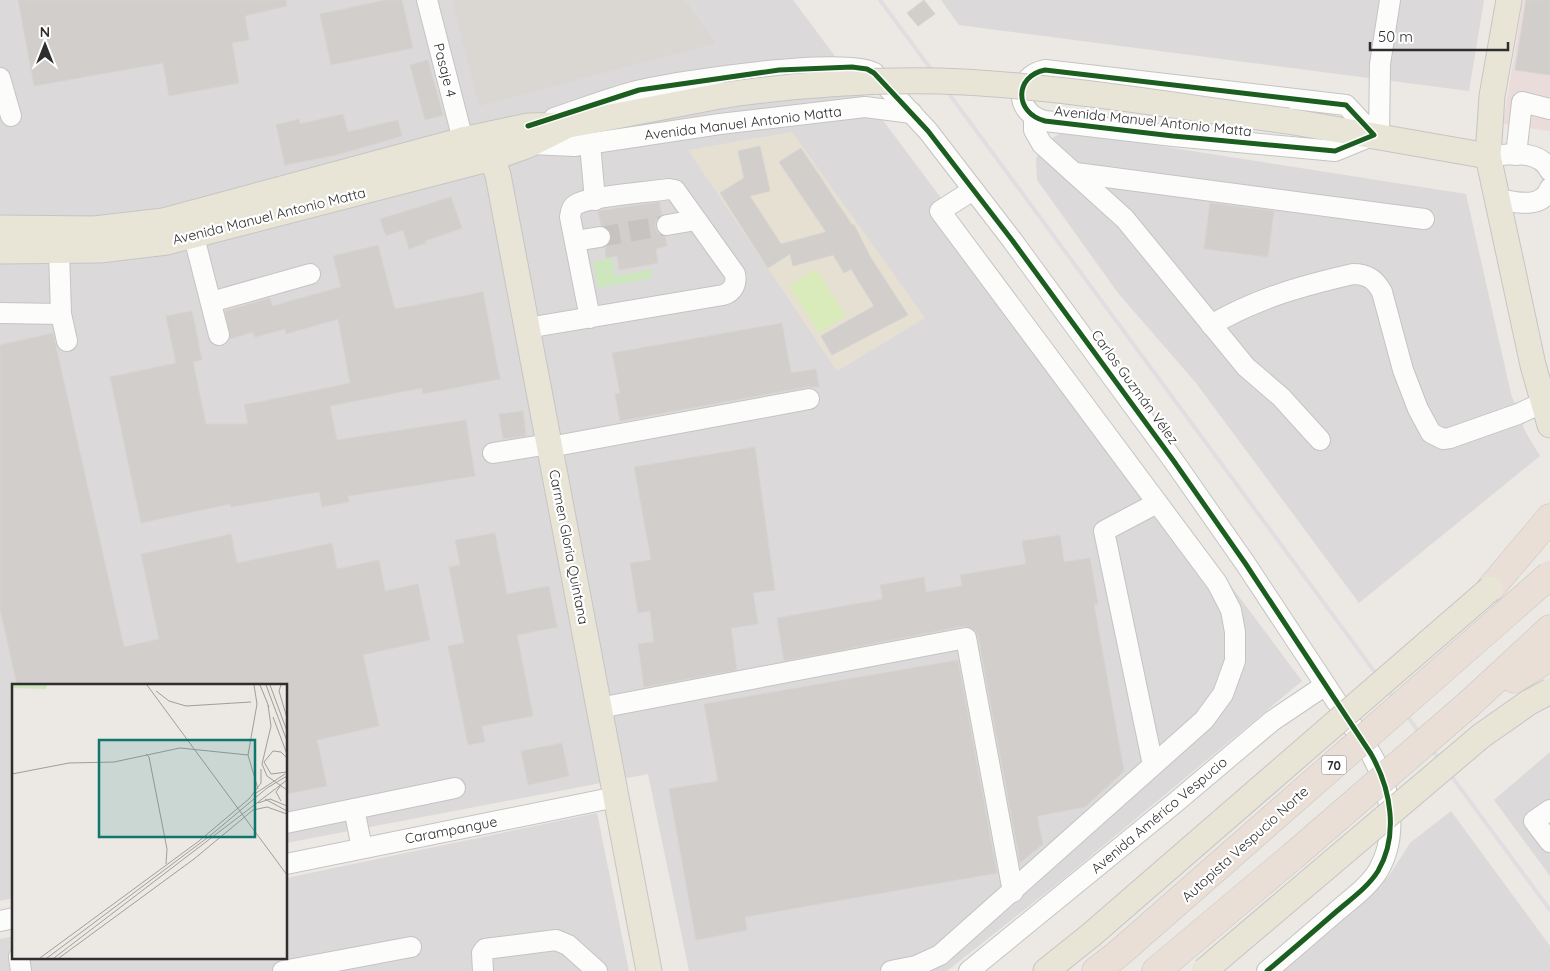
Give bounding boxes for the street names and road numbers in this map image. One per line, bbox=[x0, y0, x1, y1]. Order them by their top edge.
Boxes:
street label: Pasaje 4 bbox=[430, 41, 460, 99]
street label: Avenida Manuel Antonio Matta bbox=[643, 102, 843, 144]
street label: Avenida Manuel Antonio Matta bbox=[1053, 102, 1253, 140]
street label: Avenida Manuel Antonio Matta bbox=[170, 183, 368, 249]
street label: Carlos Guzmán Vélez bbox=[1087, 326, 1183, 448]
street label: Carmen Gloria Quintana bbox=[545, 468, 593, 626]
street label: Avenida Américo Vespucio bbox=[1087, 753, 1231, 877]
road number: 70 bbox=[1322, 756, 1346, 774]
street label: Autopista Vespucio Norte bbox=[1178, 782, 1312, 906]
street label: Carampangue bbox=[403, 812, 499, 848]

